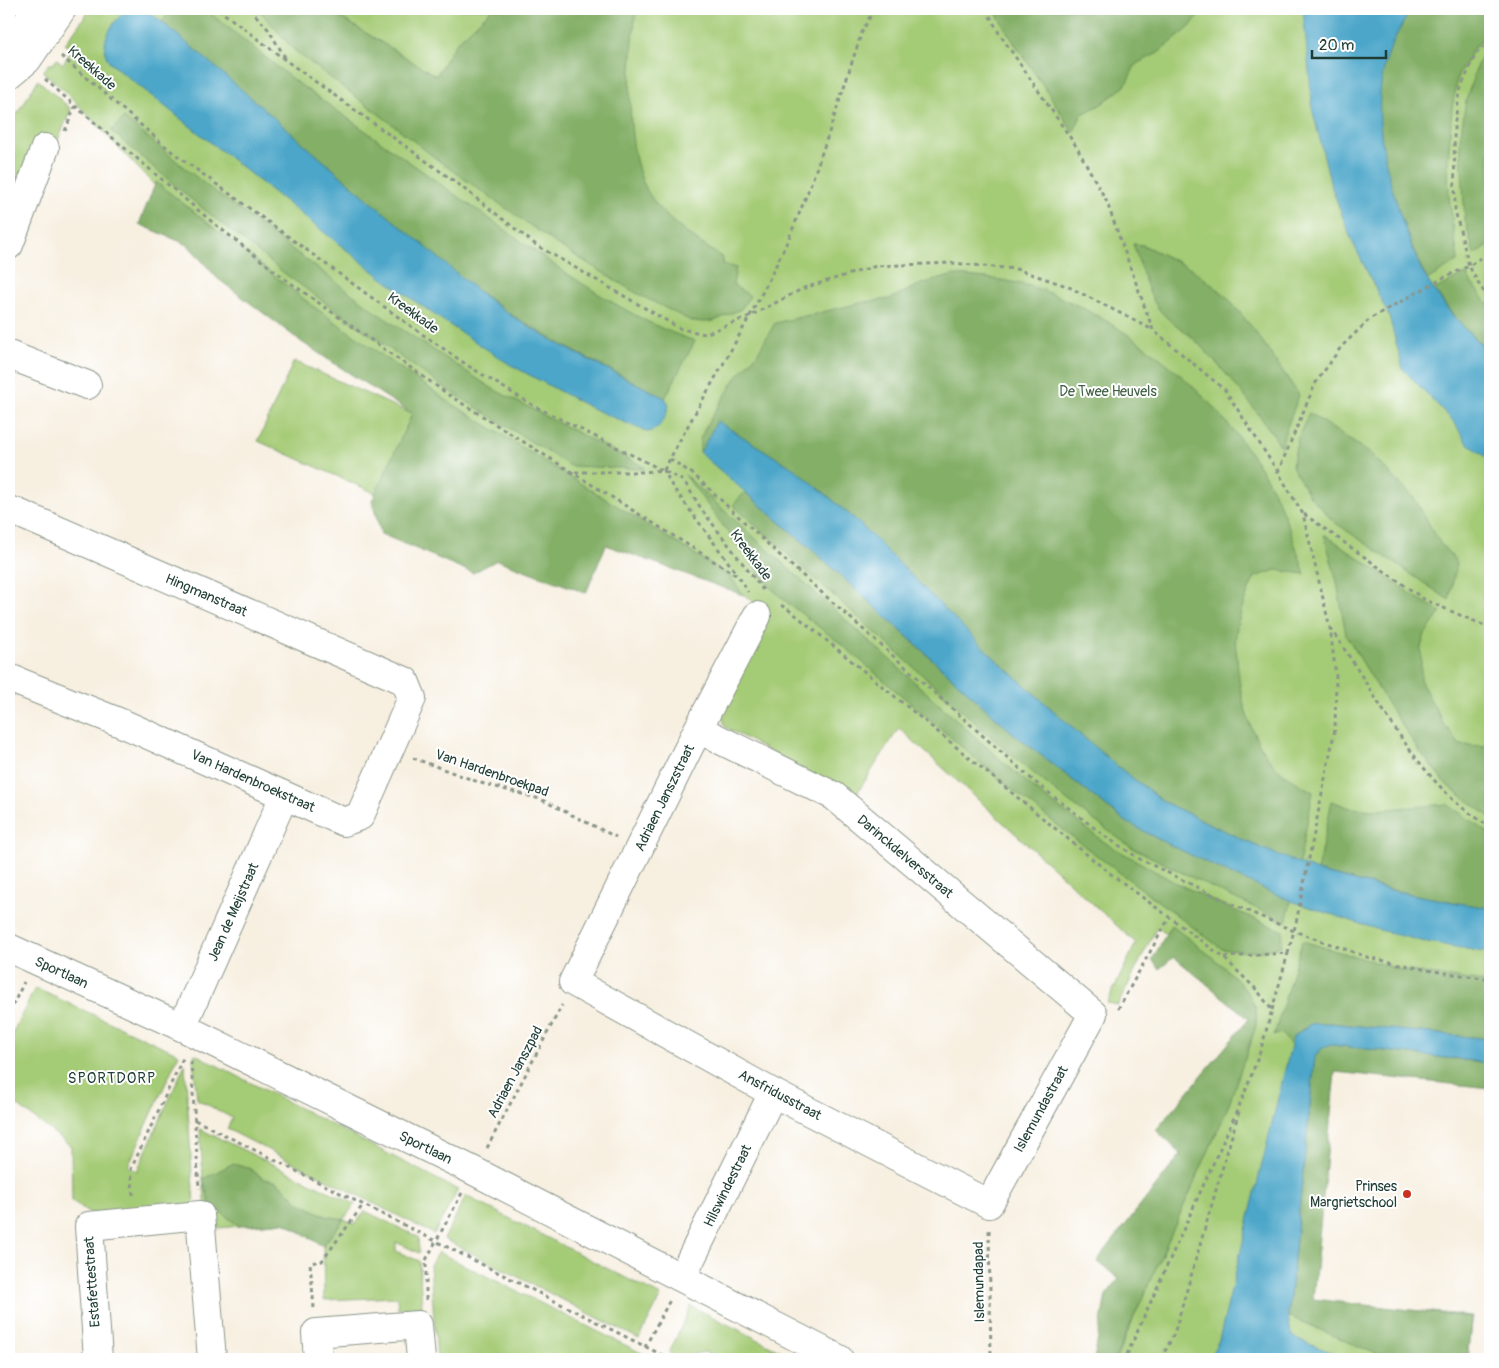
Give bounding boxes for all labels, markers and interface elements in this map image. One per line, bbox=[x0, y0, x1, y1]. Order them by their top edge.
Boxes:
scale bar bbox=[1312, 28, 1385, 60]
text: 20 m bbox=[1319, 36, 1354, 55]
street label: Kreekkade bbox=[64, 42, 120, 94]
street label: Kreekkade bbox=[384, 289, 442, 337]
park label: De Twee Heuvels bbox=[1059, 383, 1157, 400]
street label: Kreekkade bbox=[726, 526, 776, 584]
street label: Hingmanstraat bbox=[163, 570, 250, 620]
street label: Adriaen Janszstraat bbox=[631, 741, 698, 854]
street label: Van Hardenbroekstraat bbox=[188, 746, 318, 816]
street label: Van Hardenbroekpad bbox=[433, 746, 551, 800]
street label: Darinckdelversstraat bbox=[854, 811, 957, 902]
street label: Jean de Meijstraat bbox=[204, 860, 262, 964]
street label: Sportlaan bbox=[32, 953, 91, 992]
street label: Adriaen Janszpad bbox=[484, 1023, 546, 1121]
street label: Islemundastraat bbox=[1010, 1062, 1072, 1155]
street label: Ansfridusstraat bbox=[736, 1066, 825, 1124]
district label: SPORTDORP bbox=[68, 1069, 156, 1088]
street label: Sportlaan bbox=[397, 1127, 455, 1167]
street label: Hilswindestraat bbox=[700, 1141, 755, 1230]
place label: Prinses Margrietschool bbox=[1310, 1178, 1398, 1211]
marker: Prinses Margrietschool bbox=[1401, 1188, 1413, 1200]
street label: Estafettestraat bbox=[80, 1236, 104, 1328]
street label: Islemundapad bbox=[970, 1241, 988, 1323]

